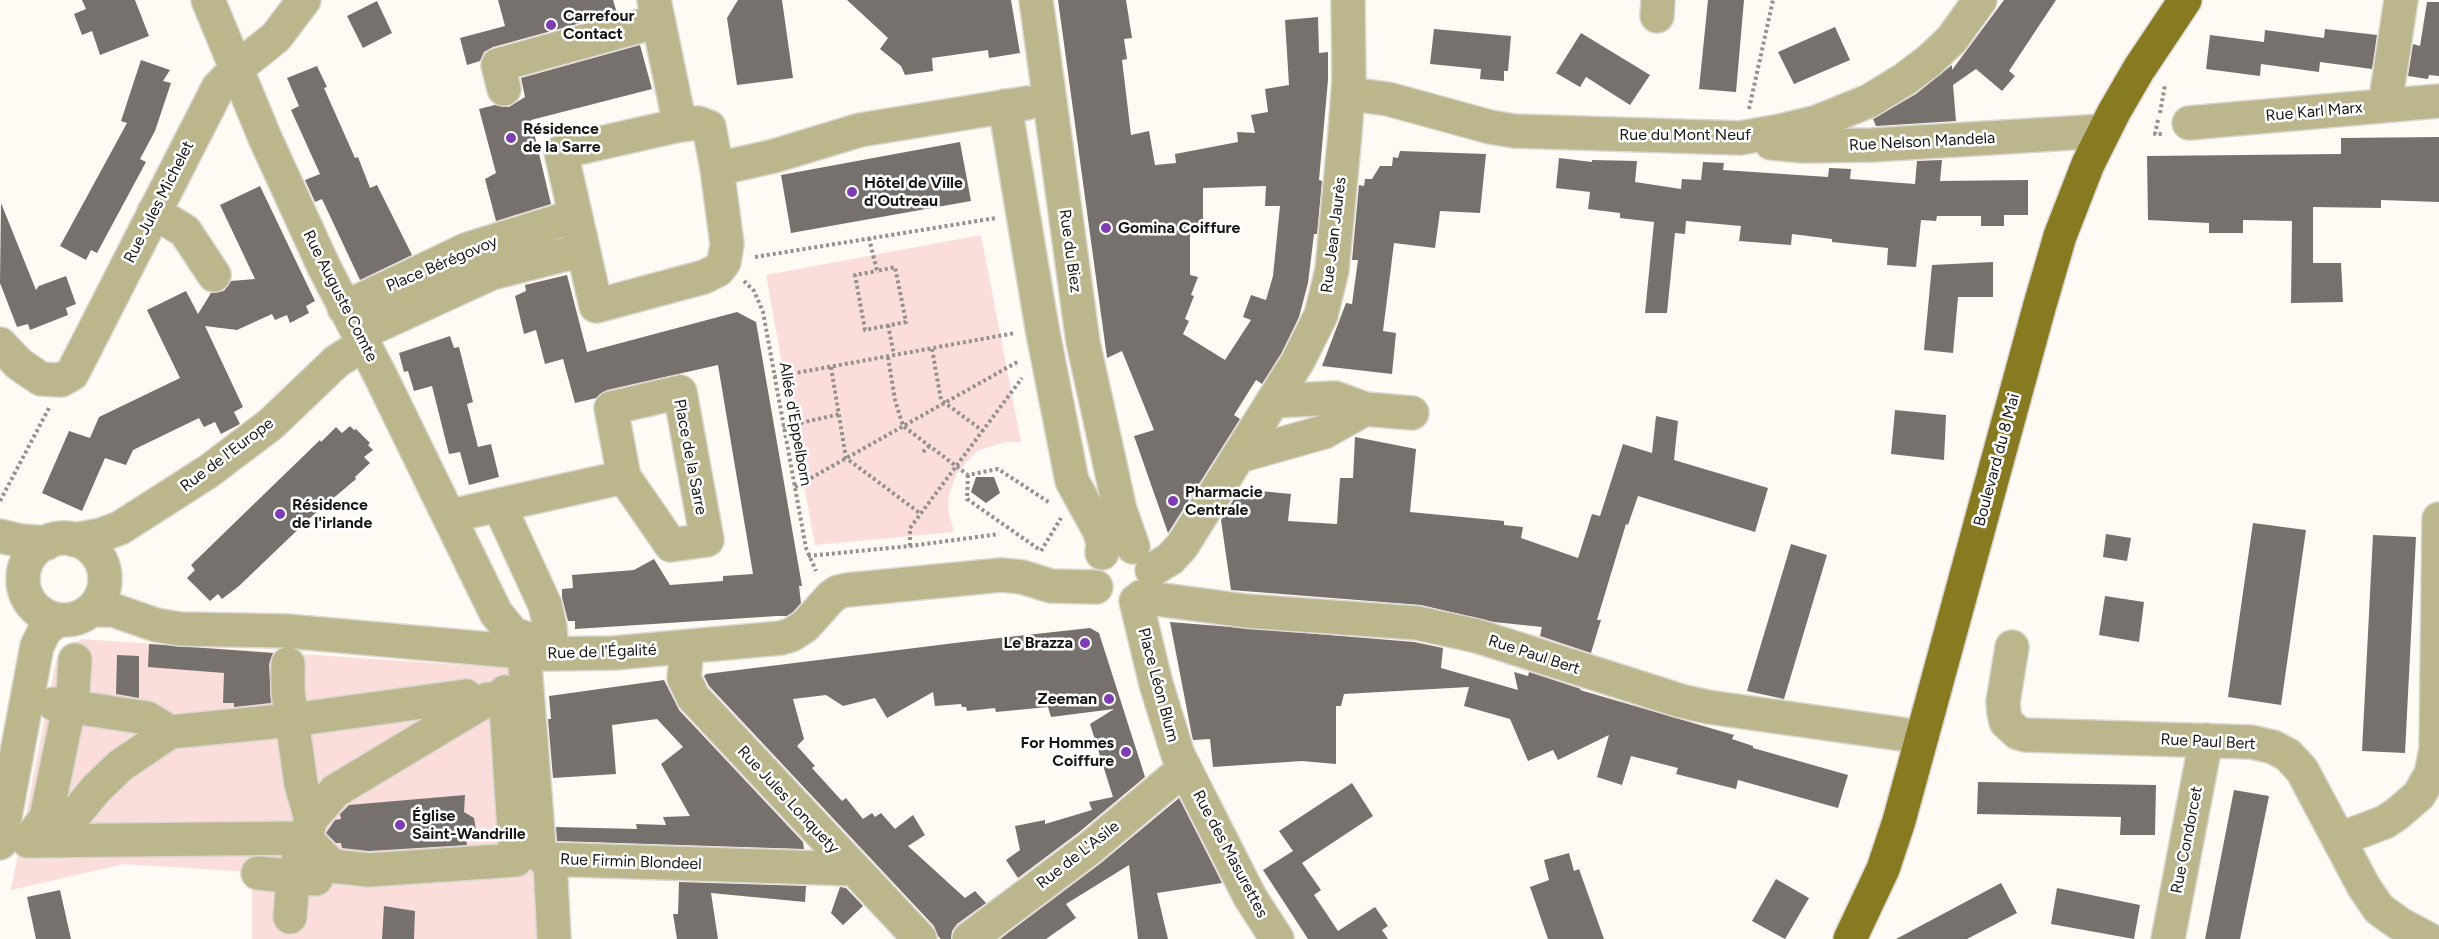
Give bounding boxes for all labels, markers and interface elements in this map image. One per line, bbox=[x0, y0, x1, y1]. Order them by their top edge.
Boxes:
place label: Carrefour Contact bbox=[563, 6, 635, 44]
marker: Carrefour Contact bbox=[544, 18, 558, 32]
street label: Rue Karl Marx bbox=[2265, 98, 2363, 126]
place label: Résidence de la Sarre bbox=[523, 119, 601, 157]
street label: Rue du Mont Neuf bbox=[1619, 125, 1751, 145]
street label: Rue Nelson Mandela bbox=[1848, 129, 1996, 155]
marker: Résidence de la Sarre bbox=[504, 131, 518, 145]
street label: Rue Jules Michelet bbox=[120, 138, 198, 266]
place label: Hôtel de Ville d'Outreau bbox=[864, 173, 963, 211]
street label: Rue Jean Jaurès bbox=[1317, 176, 1351, 294]
marker: Hôtel de Ville d'Outreau bbox=[845, 185, 859, 199]
street label: Rue du Biez bbox=[1055, 208, 1085, 294]
place label: Gomina Coiffure bbox=[1118, 218, 1240, 238]
marker: Gomina Coiffure bbox=[1099, 221, 1113, 235]
street label: Rue Auguste Comte bbox=[299, 227, 381, 365]
street label: Place Bérégovoy bbox=[383, 232, 501, 296]
street label: Allée d'Eppelborn bbox=[775, 361, 815, 487]
street label: Boulevard du 8 Mai bbox=[1970, 392, 2024, 528]
street label: Place de la Sarre bbox=[669, 397, 711, 517]
street label: Rue de l'Europe bbox=[177, 414, 277, 496]
place label: Pharmacie Centrale bbox=[1185, 482, 1263, 520]
marker: Pharmacie Centrale bbox=[1166, 494, 1180, 508]
place label: Résidence de l'irlande bbox=[292, 495, 372, 533]
marker: Résidence de l'irlande bbox=[273, 507, 287, 521]
street label: Place Léon Blum bbox=[1134, 626, 1182, 744]
street label: Rue Paul Bert bbox=[1486, 631, 1582, 679]
place label: Le Brazza bbox=[1004, 633, 1073, 653]
marker: Le Brazza bbox=[1078, 636, 1092, 650]
street label: Rue de l'Égalité bbox=[547, 640, 657, 664]
place label: Zeeman bbox=[1038, 689, 1097, 709]
marker: Zeeman bbox=[1102, 692, 1116, 706]
street label: Rue Paul Bert bbox=[2160, 730, 2256, 754]
place label: For Hommes Coiffure bbox=[1021, 733, 1114, 771]
street label: Rue Jules Lonquety bbox=[733, 742, 843, 858]
marker: For Hommes Coiffure bbox=[1119, 745, 1133, 759]
street label: Rue Condorcet bbox=[2167, 785, 2207, 895]
street label: Rue des Masurettes bbox=[1188, 787, 1272, 921]
place label: Église Saint-Wandrille bbox=[412, 806, 526, 844]
street label: Rue de L'Asile bbox=[1033, 817, 1123, 893]
marker: Église Saint-Wandrille bbox=[393, 818, 407, 832]
street label: Rue Firmin Blondeel bbox=[560, 850, 702, 874]

